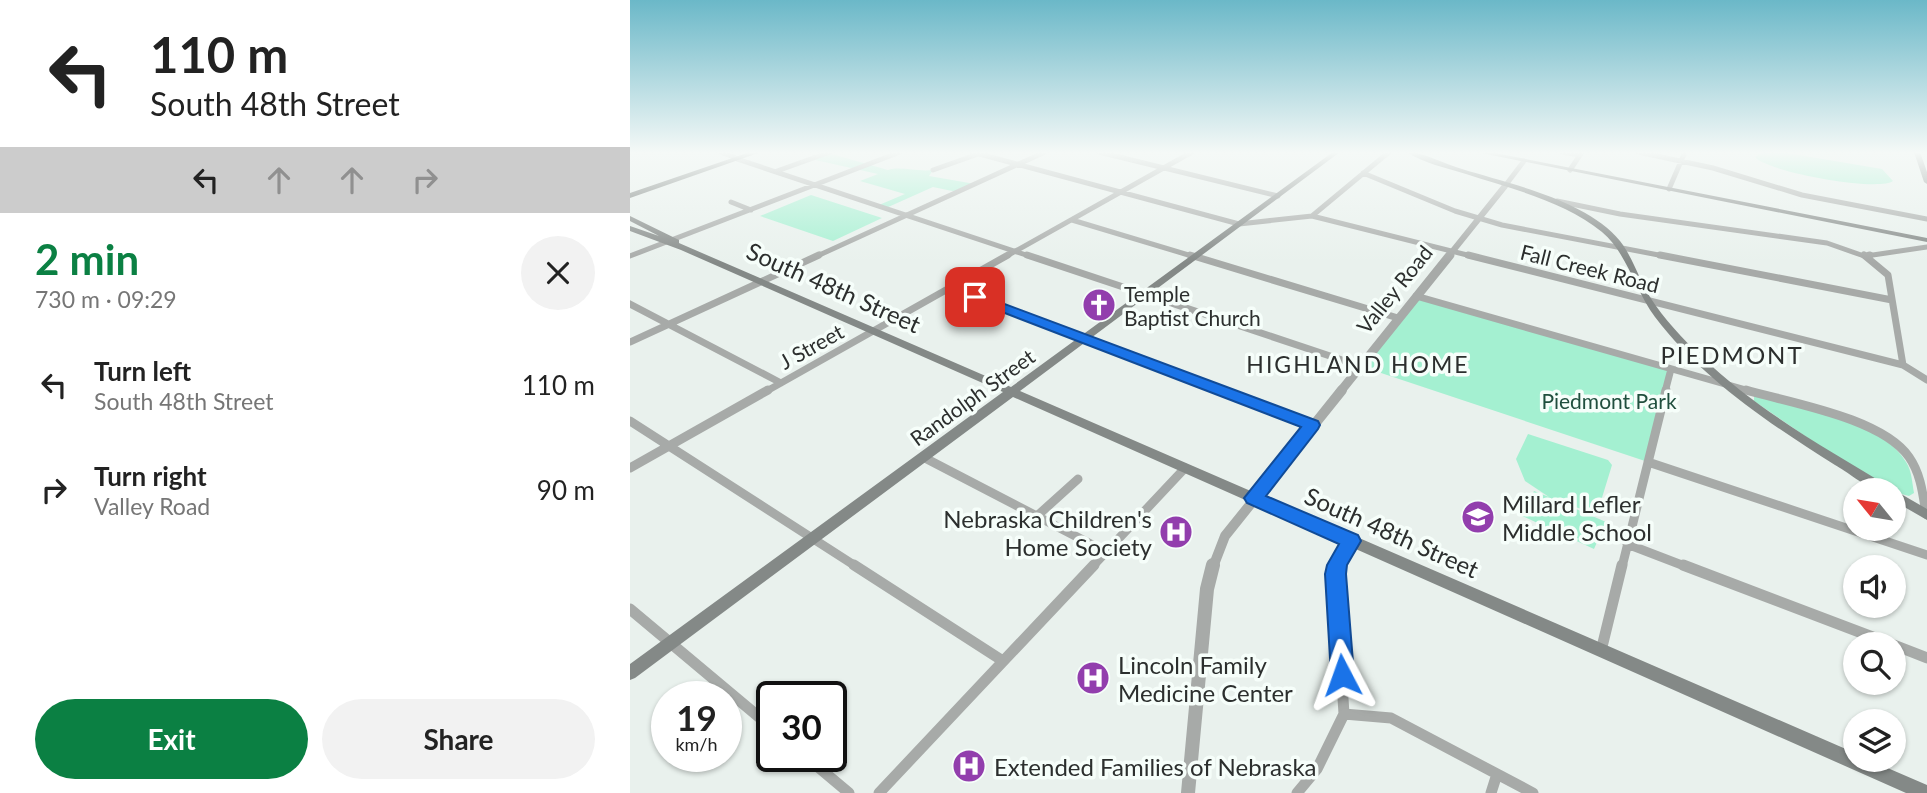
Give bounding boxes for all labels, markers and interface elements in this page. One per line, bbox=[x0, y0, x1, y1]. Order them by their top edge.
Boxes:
text: 110 m bbox=[150, 25, 288, 83]
icon: left bbox=[35, 28, 126, 119]
text: South 48th Street bbox=[150, 84, 400, 123]
icon: left bbox=[187, 161, 225, 199]
icon: ahead bbox=[260, 161, 298, 199]
icon: ahead bbox=[333, 161, 371, 199]
icon: right bbox=[406, 161, 444, 199]
text: 2 min bbox=[35, 234, 139, 284]
button: close bbox=[521, 236, 595, 310]
street label: South 48th Street bbox=[743, 236, 926, 338]
street label: Fall Creek Road bbox=[1518, 239, 1662, 297]
street label: Valley Road bbox=[1351, 240, 1437, 338]
pin bbox=[945, 267, 1005, 327]
icon: arrive bbox=[956, 278, 994, 316]
place label: Temple Baptist Church bbox=[1124, 281, 1261, 330]
text: 730 m · 09:29 bbox=[35, 285, 177, 313]
church icon: Temple Baptist Church bbox=[1080, 286, 1118, 324]
street label: J Street bbox=[775, 318, 848, 374]
district label: PIEDMONT bbox=[1660, 340, 1804, 369]
street label: Randolph Street bbox=[905, 343, 1040, 451]
district label: HIGHLAND HOME bbox=[1246, 350, 1470, 378]
text: Turn left bbox=[94, 355, 191, 387]
icon: left bbox=[35, 366, 73, 404]
text: 110 m bbox=[522, 369, 595, 401]
text: South 48th Street bbox=[94, 387, 273, 415]
park label: Piedmont Park bbox=[1541, 388, 1677, 413]
text: Turn right bbox=[94, 460, 207, 492]
icon: right bbox=[35, 471, 73, 509]
text: 90 m bbox=[537, 474, 595, 506]
north arrow bbox=[1843, 478, 1906, 541]
map controls bbox=[1843, 478, 1906, 772]
street label: South 48th Street bbox=[1301, 481, 1484, 583]
place label: Millard Lefler Middle School bbox=[1502, 489, 1652, 546]
text: Valley Road bbox=[94, 492, 210, 520]
school or university icon: Millard Lefler Middle School bbox=[1459, 498, 1497, 536]
place label: Nebraska Children's Home Society bbox=[943, 504, 1153, 561]
hospital icon: Nebraska Children's Home Society bbox=[1157, 513, 1195, 551]
button: sound bbox=[1843, 555, 1906, 618]
button: search bbox=[1843, 632, 1906, 695]
position arrow bbox=[1305, 638, 1379, 712]
place label: Lincoln Family Medicine Center bbox=[1118, 650, 1293, 707]
hospital icon: Lincoln Family Medicine Center bbox=[1074, 659, 1112, 697]
speed limit sign: 30 bbox=[756, 681, 847, 772]
text: 19 bbox=[676, 696, 717, 738]
button: Exit bbox=[35, 699, 308, 779]
button: Share bbox=[322, 699, 595, 779]
button: layers bbox=[1843, 709, 1906, 772]
text: km/h bbox=[675, 733, 718, 755]
hospital icon: Extended Families of Nebraska bbox=[950, 747, 988, 785]
place label: Extended Families of Nebraska bbox=[994, 752, 1317, 781]

